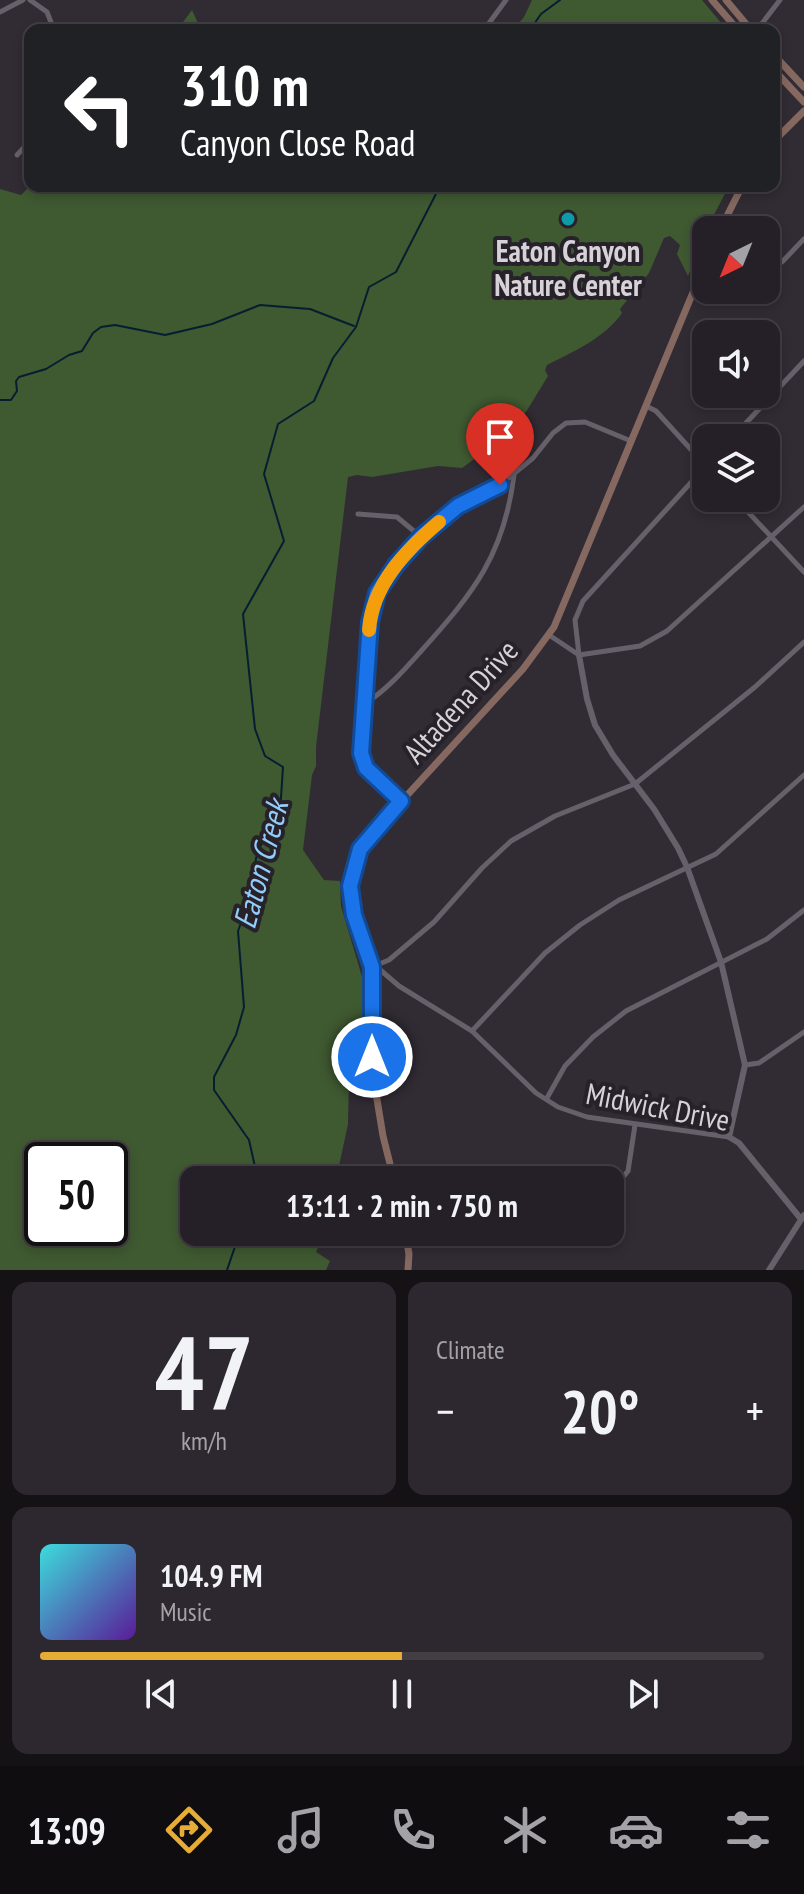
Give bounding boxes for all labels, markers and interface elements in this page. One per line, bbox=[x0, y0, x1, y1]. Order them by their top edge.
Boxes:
text: 310 m bbox=[180, 49, 309, 121]
icon: left bbox=[48, 56, 152, 160]
text: Canyon Close Road bbox=[180, 119, 415, 166]
marker: Eaton Canyon Nature Center bbox=[559, 210, 577, 228]
north arrow bbox=[692, 216, 780, 304]
map controls bbox=[692, 216, 780, 512]
place label: Eaton Canyon Nature Center bbox=[494, 231, 642, 304]
button: sound bbox=[692, 320, 780, 408]
pin bbox=[466, 403, 534, 485]
icon: arrive bbox=[478, 415, 522, 459]
button: layers bbox=[692, 424, 780, 512]
street label: Altadena Drive bbox=[394, 631, 526, 771]
water label: Eaton Creek bbox=[223, 792, 298, 933]
position arrow bbox=[330, 1015, 414, 1099]
street label: Midwick Drive bbox=[583, 1073, 733, 1139]
speed limit sign: 50 bbox=[24, 1142, 128, 1246]
text: 13:11 · 2 min · 750 m bbox=[286, 1186, 518, 1225]
text: 47 bbox=[154, 1304, 254, 1439]
text: Climate bbox=[436, 1333, 505, 1366]
text: 20° bbox=[560, 1372, 640, 1450]
text: − bbox=[436, 1382, 454, 1439]
text: + bbox=[746, 1382, 764, 1439]
text: km/h bbox=[181, 1424, 227, 1457]
text: 104.9 FM bbox=[160, 1556, 262, 1595]
text: Music bbox=[160, 1595, 212, 1628]
icon: previous bbox=[139, 1672, 183, 1716]
icon: pause bbox=[380, 1672, 424, 1716]
icon: next bbox=[621, 1672, 665, 1716]
icon: directions bbox=[161, 1802, 217, 1858]
icon: music bbox=[273, 1802, 329, 1858]
icon: phone bbox=[385, 1802, 441, 1858]
icon: climate bbox=[497, 1802, 553, 1858]
icon: car bbox=[608, 1802, 664, 1858]
icon: filters bbox=[720, 1802, 776, 1858]
text: 13:09 bbox=[28, 1807, 106, 1854]

